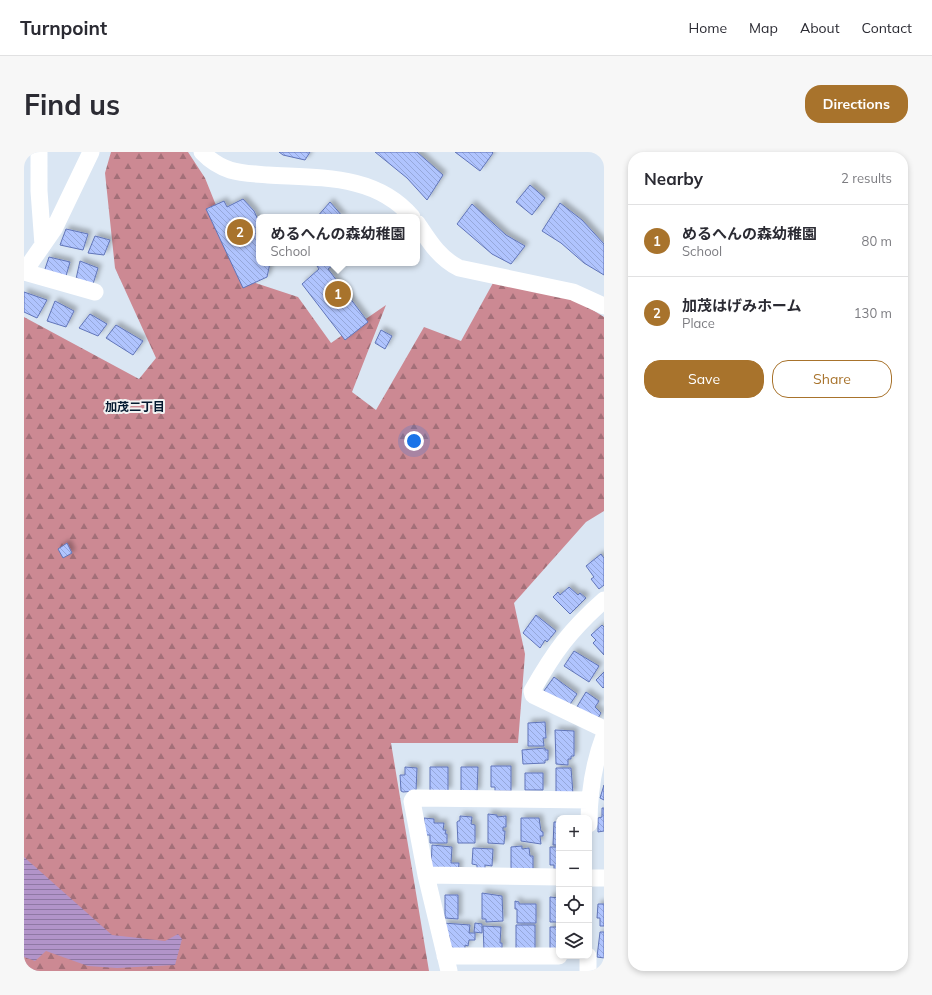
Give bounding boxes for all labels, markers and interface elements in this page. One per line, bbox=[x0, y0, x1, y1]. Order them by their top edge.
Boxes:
text: Turnpoint bbox=[20, 16, 107, 40]
text: Home bbox=[688, 19, 727, 37]
text: Map bbox=[749, 19, 778, 37]
text: About bbox=[800, 19, 840, 37]
text: Contact bbox=[862, 19, 912, 37]
button: Directions bbox=[805, 85, 908, 123]
text: Find us bbox=[24, 87, 120, 122]
text: Nearby bbox=[644, 168, 703, 189]
text: 2 results bbox=[841, 170, 892, 186]
popup bbox=[256, 214, 420, 266]
pin: 2 bbox=[227, 217, 253, 247]
text: めるへんの森幼稚園 bbox=[270, 224, 406, 243]
text: めるへんの森幼稚園 bbox=[682, 224, 817, 243]
text: 1 bbox=[653, 233, 661, 249]
text: 80 m bbox=[862, 233, 892, 249]
text: School bbox=[270, 243, 311, 259]
text: School bbox=[682, 243, 722, 259]
pin: 1 bbox=[325, 279, 351, 309]
text: 加茂はげみホーム bbox=[682, 296, 802, 315]
text: 2 bbox=[653, 305, 661, 321]
text: 130 m bbox=[854, 305, 892, 321]
text: Place bbox=[682, 315, 715, 331]
button: Save bbox=[644, 360, 764, 398]
button: Share bbox=[772, 360, 892, 398]
district label: 加茂二丁目 bbox=[105, 399, 165, 414]
your location bbox=[404, 431, 424, 451]
map controls bbox=[556, 815, 592, 959]
button: + bbox=[556, 815, 592, 851]
button: − bbox=[556, 851, 592, 887]
button: locate bbox=[556, 887, 592, 923]
button: layers bbox=[556, 923, 592, 959]

